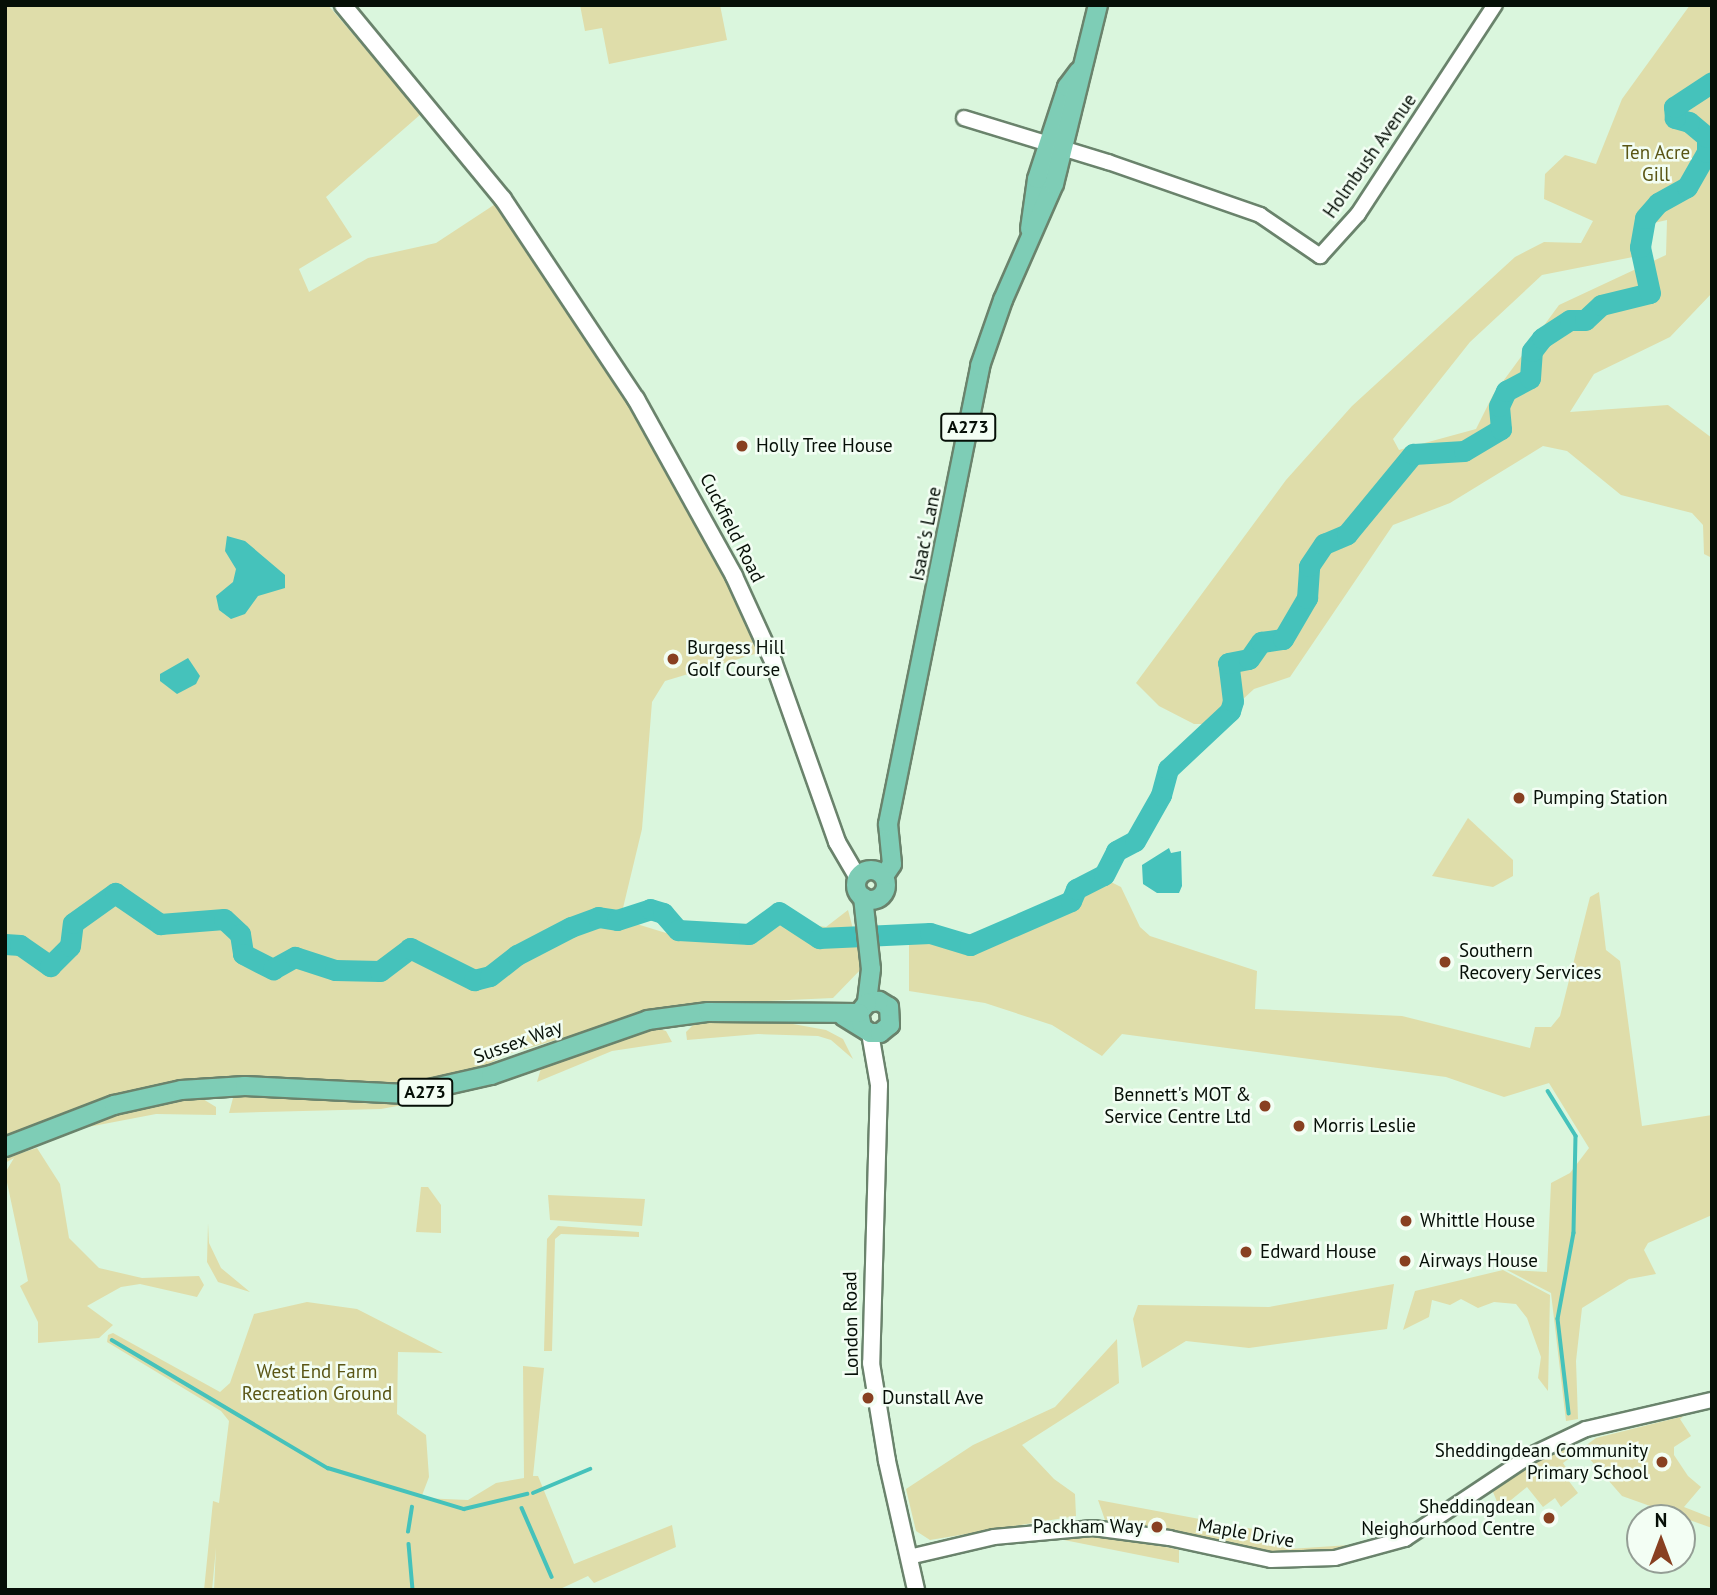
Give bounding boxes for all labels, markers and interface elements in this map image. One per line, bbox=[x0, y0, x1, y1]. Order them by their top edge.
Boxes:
street label: Holmbush Avenue bbox=[1318, 89, 1422, 223]
park label: Ten Acre Gill bbox=[1622, 142, 1690, 186]
road number: A273 bbox=[940, 412, 996, 442]
place label: Holly Tree House bbox=[756, 435, 894, 457]
marker: Holly Tree House bbox=[734, 438, 750, 454]
street label: Cuckfield Road bbox=[695, 470, 769, 586]
street label: Isaac's Lane bbox=[906, 485, 946, 583]
place label: Burgess Hill Golf Course bbox=[687, 637, 785, 681]
marker: Burgess Hill Golf Course bbox=[665, 651, 681, 667]
place label: Pumping Station bbox=[1533, 787, 1668, 809]
marker: Pumping Station bbox=[1511, 790, 1527, 806]
place label: Southern Recovery Services bbox=[1459, 940, 1602, 984]
marker: Southern Recovery Services bbox=[1437, 954, 1453, 970]
street label: Sussex Way bbox=[470, 1015, 566, 1069]
road number: A273 bbox=[397, 1078, 453, 1106]
place label: Bennett's MOT & Service Centre Ltd bbox=[1104, 1084, 1251, 1128]
marker: Bennett's MOT & Service Centre Ltd bbox=[1257, 1098, 1273, 1114]
place label: Morris Leslie bbox=[1313, 1115, 1416, 1137]
marker: Morris Leslie bbox=[1291, 1118, 1307, 1134]
place label: Whittle House bbox=[1420, 1210, 1535, 1232]
marker: Whittle House bbox=[1398, 1213, 1414, 1229]
place label: Edward House bbox=[1260, 1241, 1376, 1263]
marker: Edward House bbox=[1238, 1244, 1254, 1260]
place label: Airways House bbox=[1419, 1250, 1538, 1272]
marker: Airways House bbox=[1397, 1253, 1413, 1269]
street label: London Road bbox=[839, 1271, 863, 1377]
park label: West End Farm Recreation Ground bbox=[242, 1361, 392, 1405]
place label: Dunstall Ave bbox=[882, 1387, 984, 1409]
marker: Dunstall Ave bbox=[860, 1390, 876, 1406]
place label: Sheddingdean Community Primary School bbox=[1435, 1440, 1648, 1484]
marker: Sheddingdean Community Primary School bbox=[1654, 1454, 1670, 1470]
place label: Sheddingdean Neighourhood Centre bbox=[1361, 1496, 1535, 1540]
north arrow bbox=[1626, 1504, 1696, 1574]
text: N bbox=[1655, 1508, 1667, 1532]
marker: Sheddingdean Neighourhood Centre bbox=[1541, 1510, 1557, 1526]
street label: Maple Drive bbox=[1196, 1513, 1296, 1553]
place label: Packham Way bbox=[1032, 1516, 1143, 1538]
marker: Packham Way bbox=[1149, 1519, 1165, 1535]

